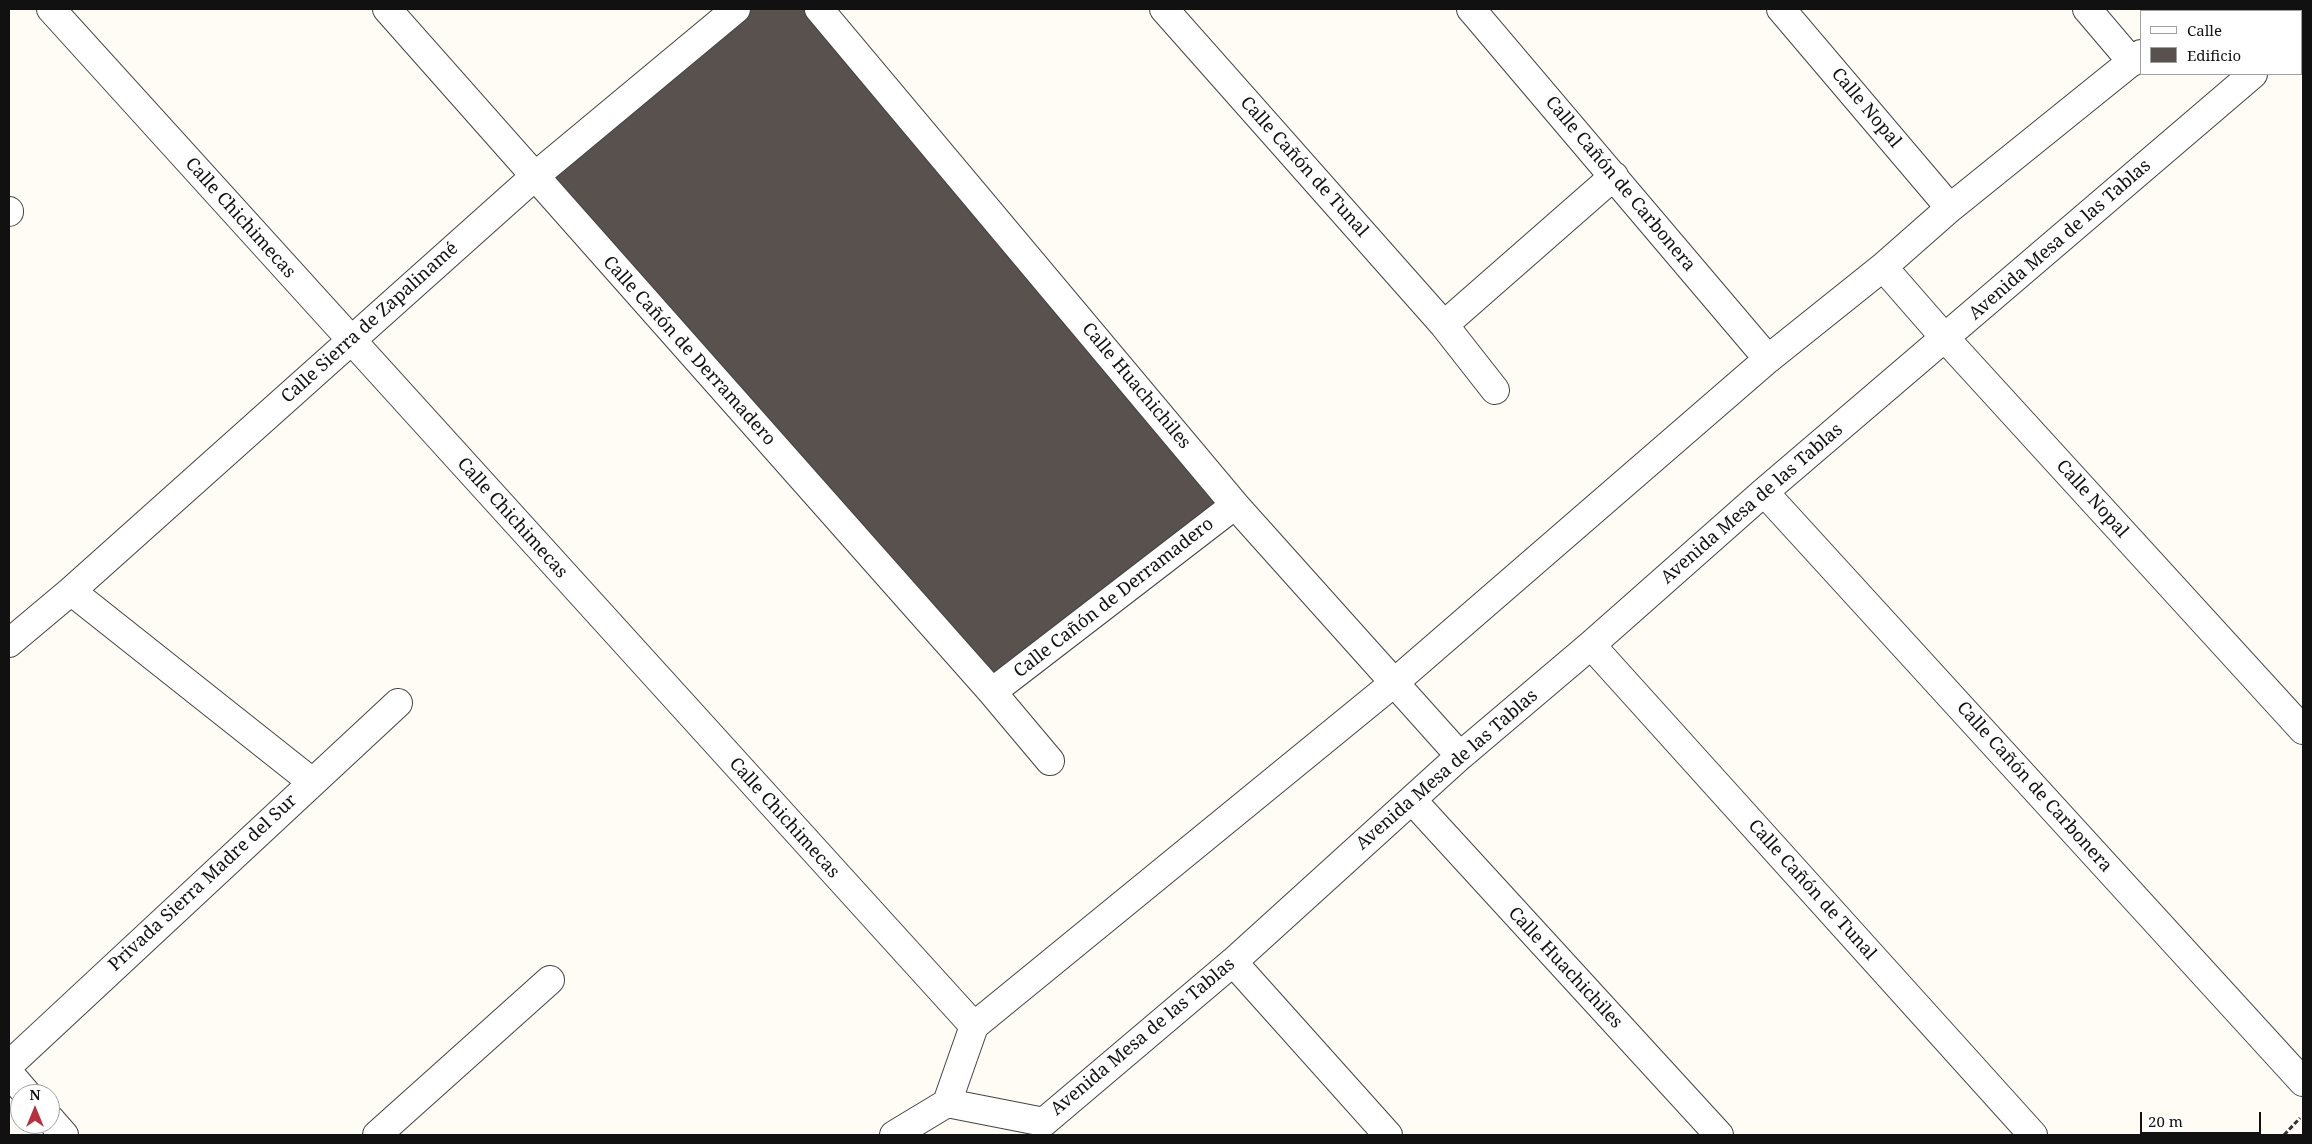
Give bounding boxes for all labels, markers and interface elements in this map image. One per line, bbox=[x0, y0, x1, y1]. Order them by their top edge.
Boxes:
legend bbox=[2140, 10, 2302, 75]
text: Calle bbox=[2187, 20, 2222, 40]
text: Edificio bbox=[2187, 45, 2241, 65]
street label: Calle Nopal bbox=[1826, 64, 1906, 152]
street label: Calle Cañón de Tunal bbox=[1235, 92, 1373, 242]
street label: Calle Cañón de Carbonera bbox=[1540, 92, 1700, 276]
street label: Calle Chichimecas bbox=[180, 153, 300, 283]
street label: Avenida Mesa de las Tablas bbox=[1965, 155, 2155, 325]
street label: Calle Sierra de Zapalinamé bbox=[277, 238, 463, 408]
street label: Calle Cañón de Derramadero bbox=[598, 252, 780, 450]
street label: Calle Huachichiles bbox=[1077, 319, 1195, 453]
street label: Avenida Mesa de las Tablas bbox=[1657, 419, 1847, 589]
street label: Calle Chichimecas bbox=[452, 453, 572, 583]
street label: Calle Nopal bbox=[2051, 456, 2133, 542]
street label: Calle Cañón de Derramadero bbox=[1010, 513, 1218, 683]
street label: Avenida Mesa de las Tablas bbox=[1352, 685, 1542, 855]
street label: Calle Cañón de Carbonera bbox=[1952, 697, 2116, 877]
street label: Calle Chichimecas bbox=[724, 753, 844, 883]
street label: Privada Sierra Madre del Sur bbox=[104, 790, 302, 976]
street label: Calle Cañón de Tunal bbox=[1743, 815, 1881, 965]
street label: Calle Huachichiles bbox=[1503, 903, 1627, 1033]
street label: Avenida Mesa de las Tablas bbox=[1047, 954, 1239, 1120]
north arrow bbox=[10, 1084, 60, 1134]
text: N bbox=[29, 1085, 41, 1104]
scale bar bbox=[2142, 1102, 2263, 1134]
text: 20 m bbox=[2148, 1111, 2183, 1131]

